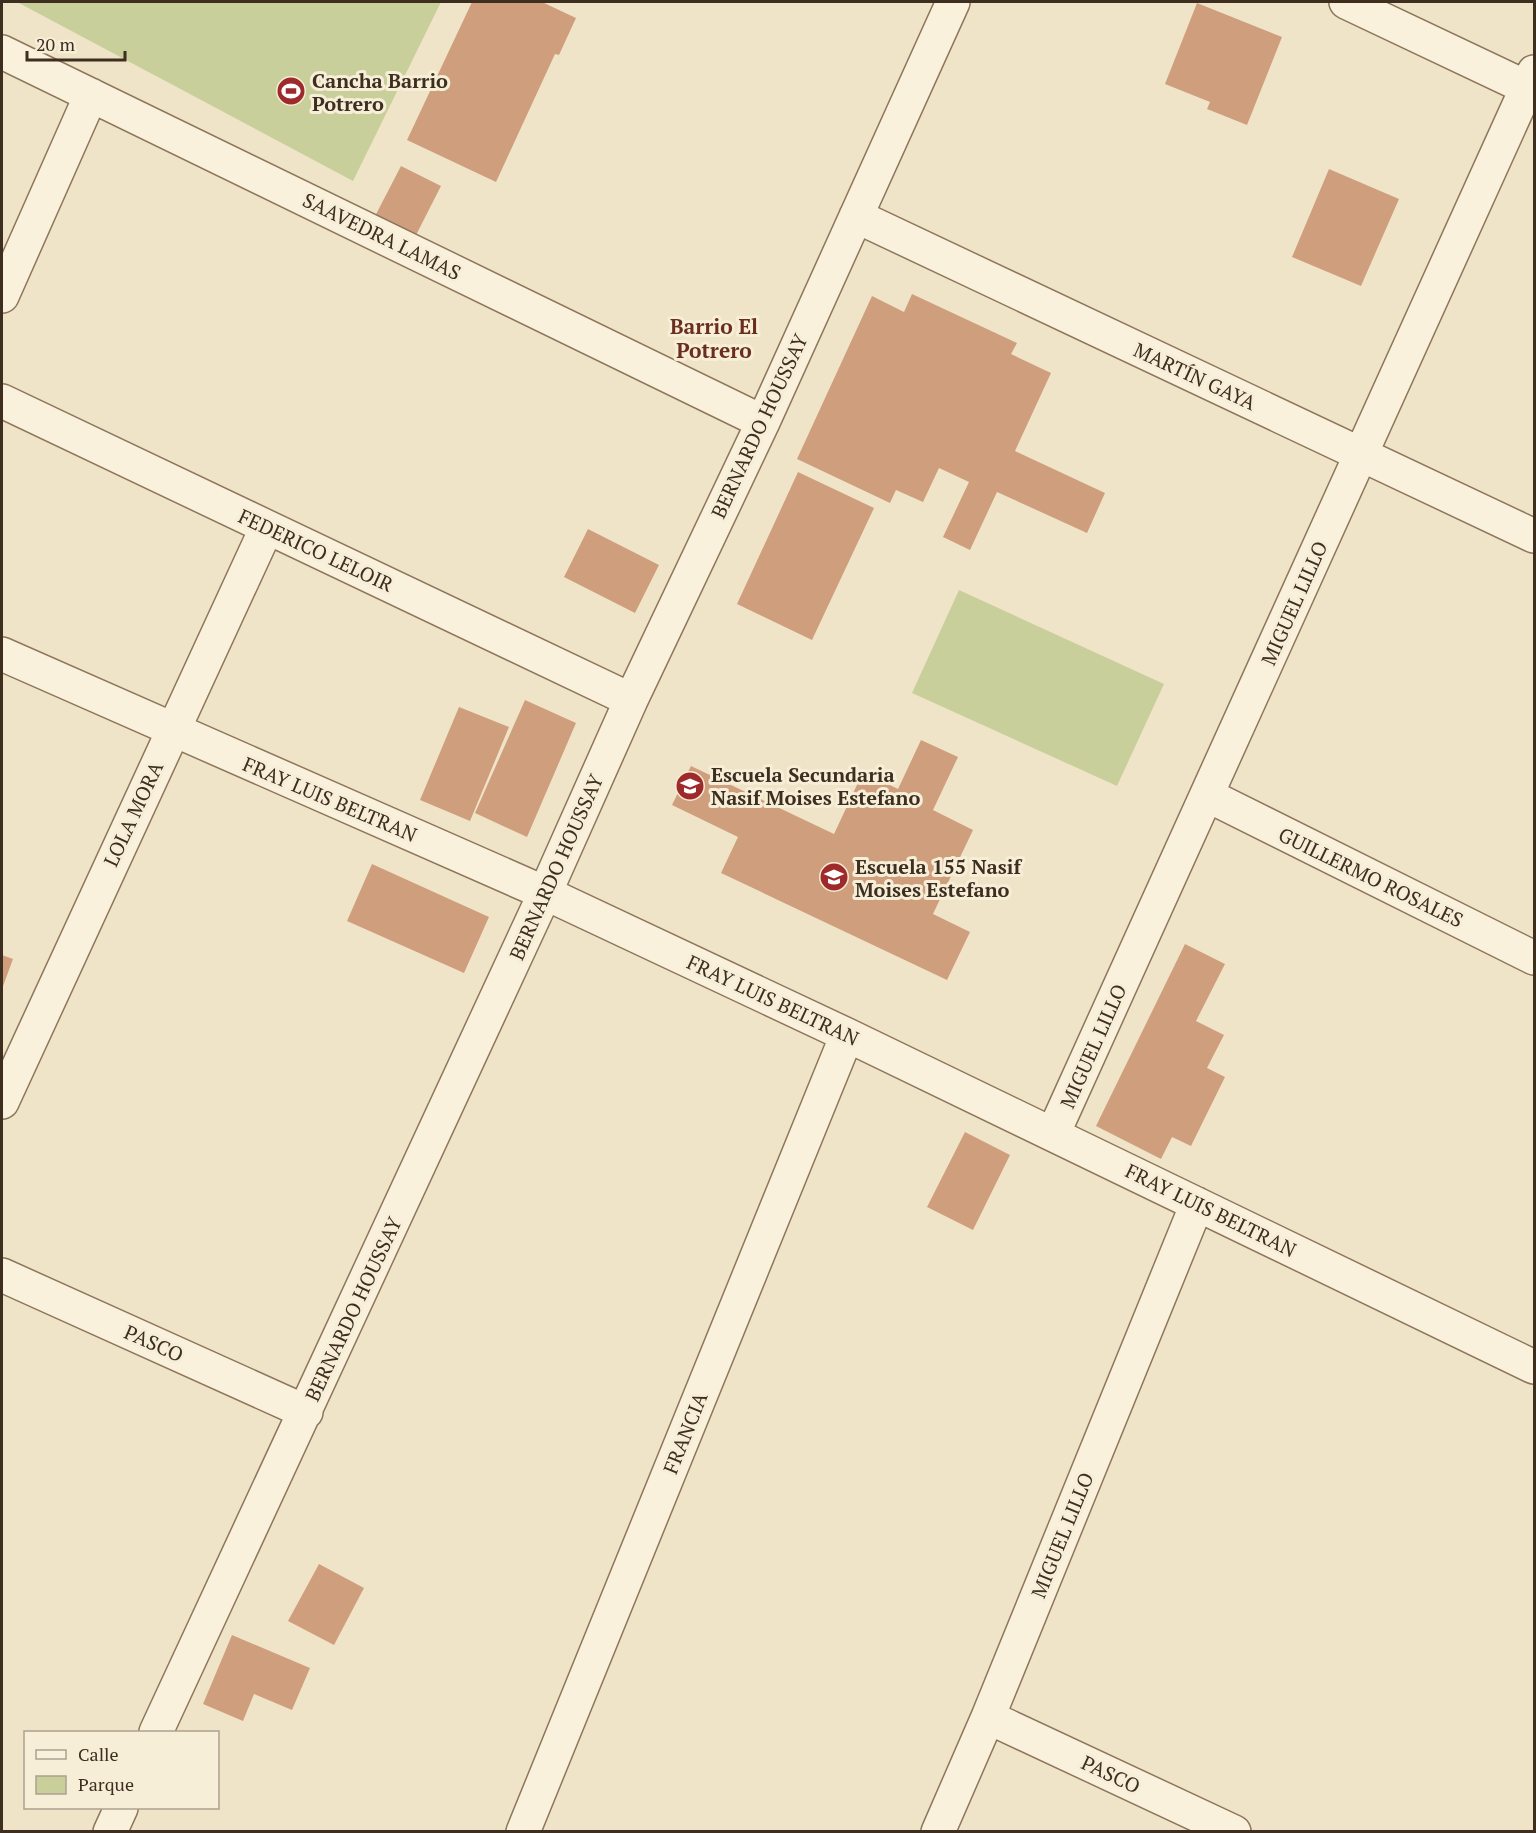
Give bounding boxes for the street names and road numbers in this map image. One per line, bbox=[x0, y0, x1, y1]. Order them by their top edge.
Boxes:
street label: SAAVEDRA LAMAS bbox=[298, 186, 466, 286]
street label: BERNARDO HOUSSAY bbox=[704, 329, 814, 523]
street label: MARTÍN GAYA bbox=[1129, 336, 1261, 416]
street label: FEDERICO LELOIR bbox=[234, 502, 398, 598]
street label: MIGUEL LILLO bbox=[1255, 537, 1333, 669]
street label: FRAY LUIS BELTRAN bbox=[239, 750, 422, 848]
street label: LOLA MORA bbox=[97, 757, 169, 871]
street label: BERNARDO HOUSSAY bbox=[503, 770, 609, 964]
street label: GUILLERMO ROSALES bbox=[1274, 821, 1468, 933]
street label: FRAY LUIS BELTRAN bbox=[683, 948, 864, 1052]
street label: MIGUEL LILLO bbox=[1054, 980, 1132, 1112]
street label: FRAY LUIS BELTRAN bbox=[1121, 1157, 1301, 1263]
street label: BERNARDO HOUSSAY bbox=[298, 1212, 408, 1406]
street label: PASCO bbox=[120, 1318, 188, 1368]
street label: FRANCIA bbox=[656, 1388, 714, 1478]
street label: MIGUEL LILLO bbox=[1025, 1468, 1099, 1602]
street label: PASCO bbox=[1077, 1749, 1145, 1799]

